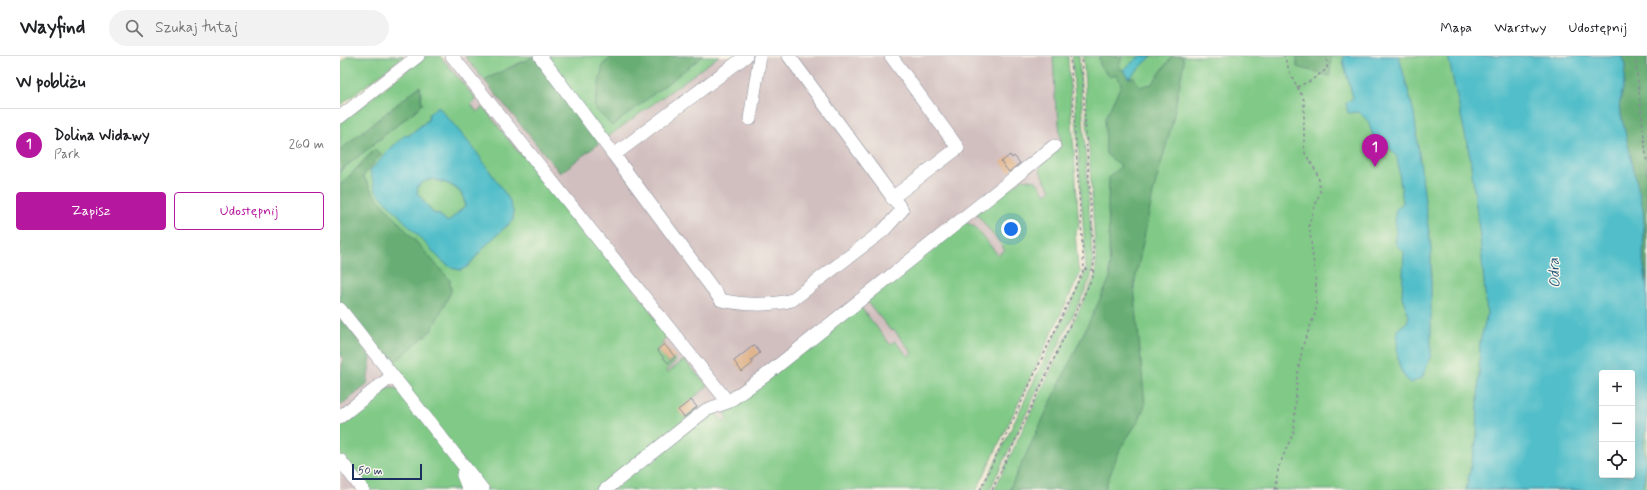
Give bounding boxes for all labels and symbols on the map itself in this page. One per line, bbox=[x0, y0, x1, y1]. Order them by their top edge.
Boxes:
pin: 1 bbox=[1362, 134, 1388, 167]
your location bbox=[1001, 219, 1021, 239]
water label: Odra bbox=[1544, 257, 1566, 289]
scale bar bbox=[352, 462, 422, 481]

